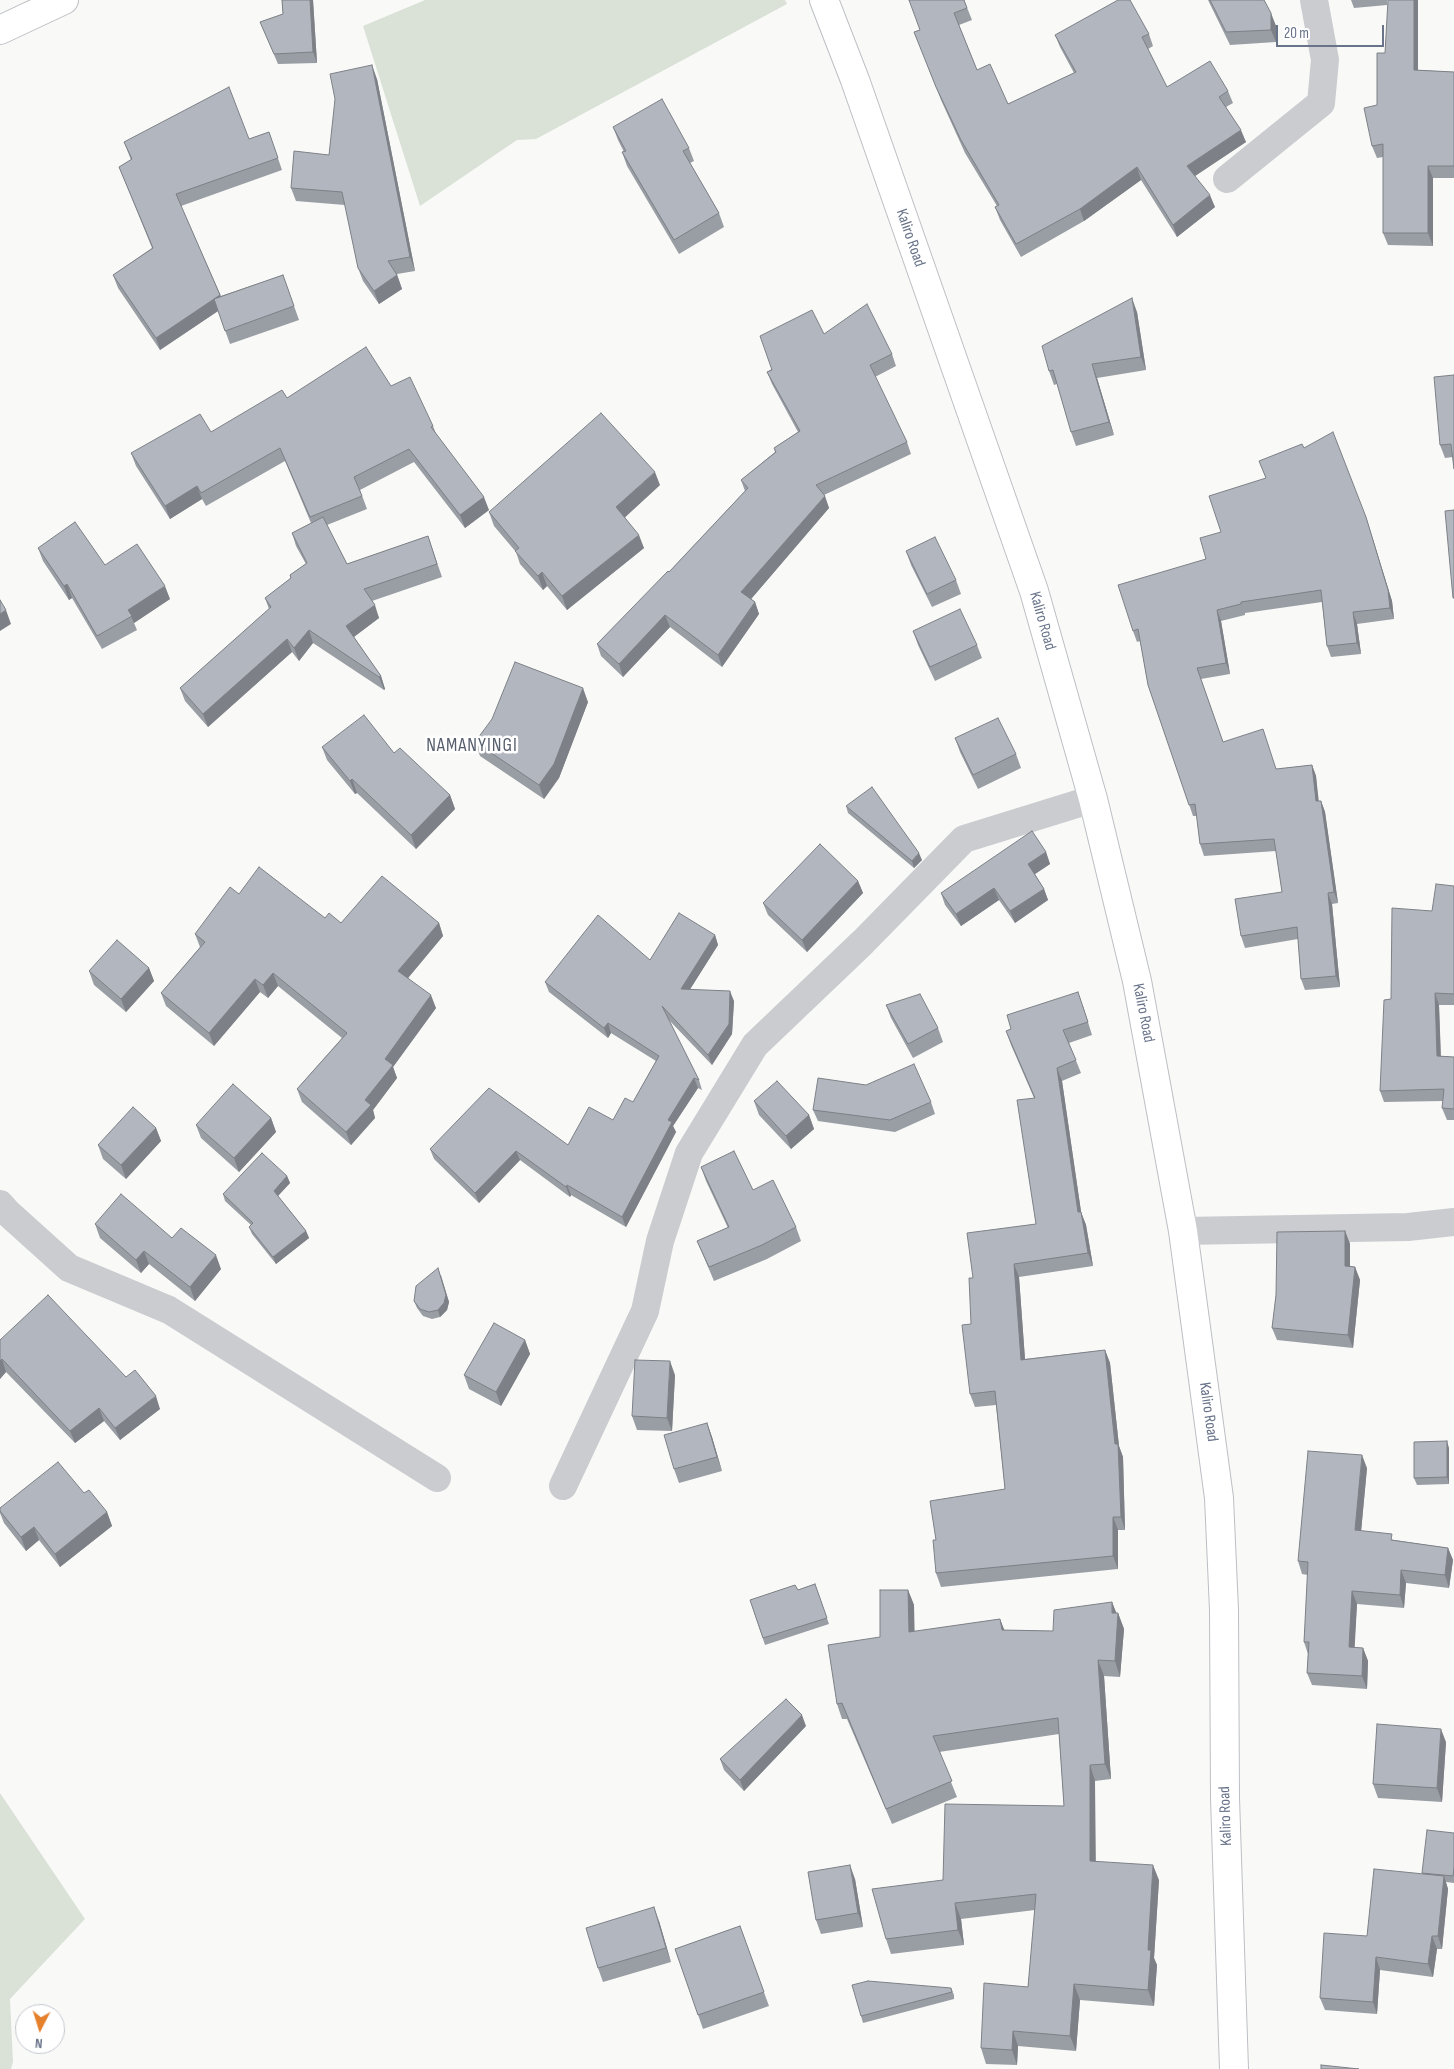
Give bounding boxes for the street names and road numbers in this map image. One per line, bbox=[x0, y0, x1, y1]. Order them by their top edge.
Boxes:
street label: Kaliro Road bbox=[891, 207, 929, 269]
street label: Kaliro Road bbox=[1025, 590, 1059, 652]
street label: Kaliro Road bbox=[1128, 982, 1158, 1044]
street label: Kaliro Road bbox=[1194, 1381, 1222, 1443]
street label: Kaliro Road bbox=[1215, 1786, 1237, 1846]

